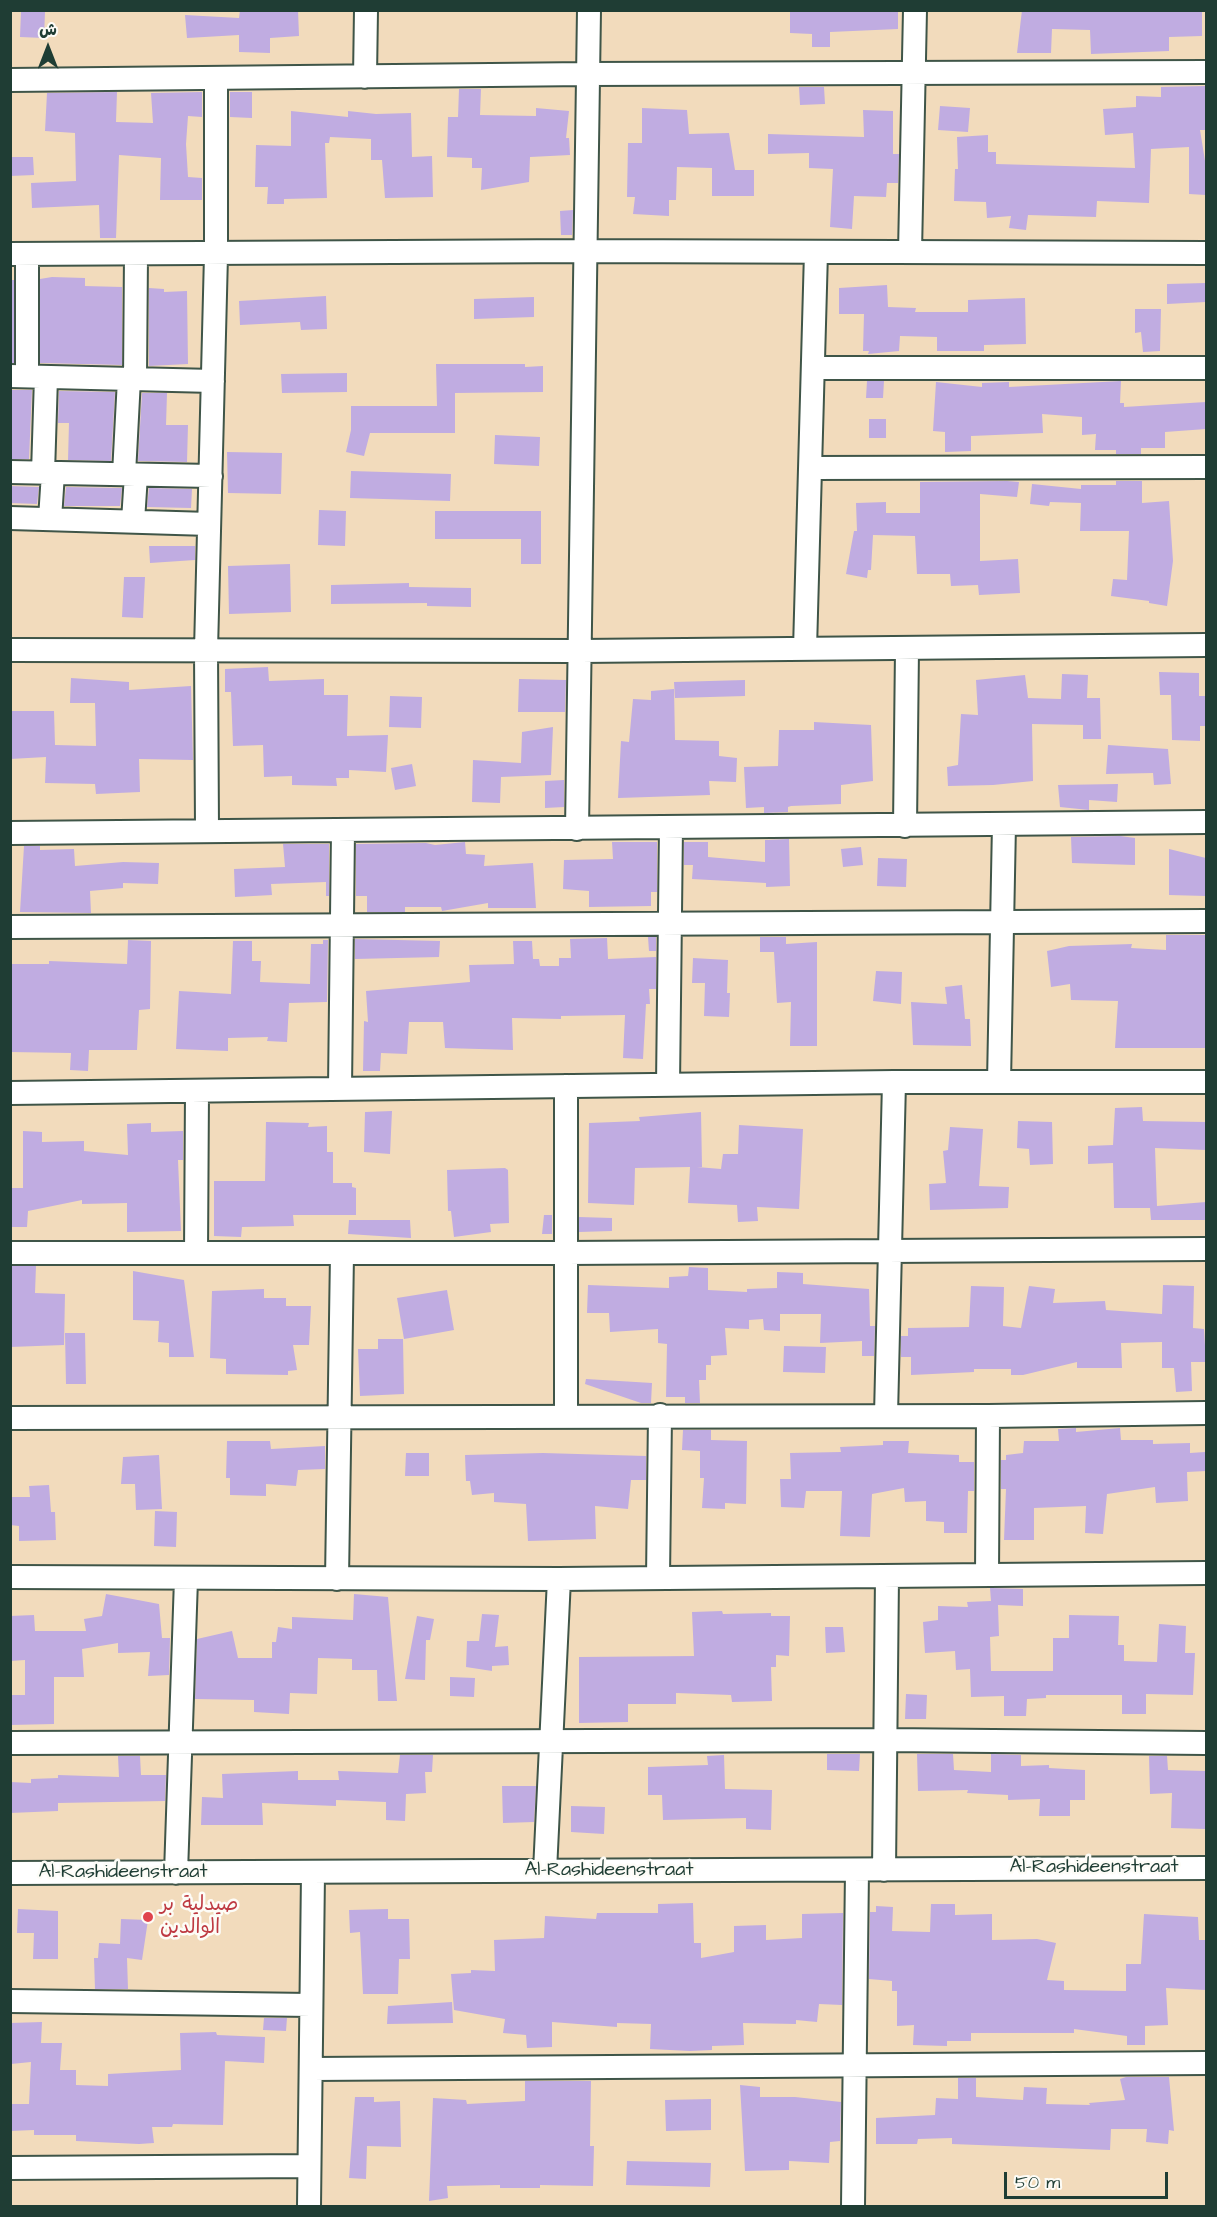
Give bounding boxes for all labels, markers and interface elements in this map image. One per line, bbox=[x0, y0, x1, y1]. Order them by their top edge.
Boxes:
north arrow bbox=[18, 18, 78, 78]
text: ش bbox=[39, 19, 57, 41]
street label: Al-Rashideenstraat bbox=[1009, 1856, 1179, 1880]
street label: Al-Rashideenstraat bbox=[524, 1859, 694, 1883]
street label: Al-Rashideenstraat bbox=[38, 1861, 208, 1885]
place label: صيدلية بر الوالدين bbox=[160, 1894, 238, 1941]
marker: صيدلية بر الوالدين bbox=[141, 1910, 155, 1924]
scale bar bbox=[1007, 2160, 1170, 2198]
text: 50 m bbox=[1015, 2170, 1060, 2195]

